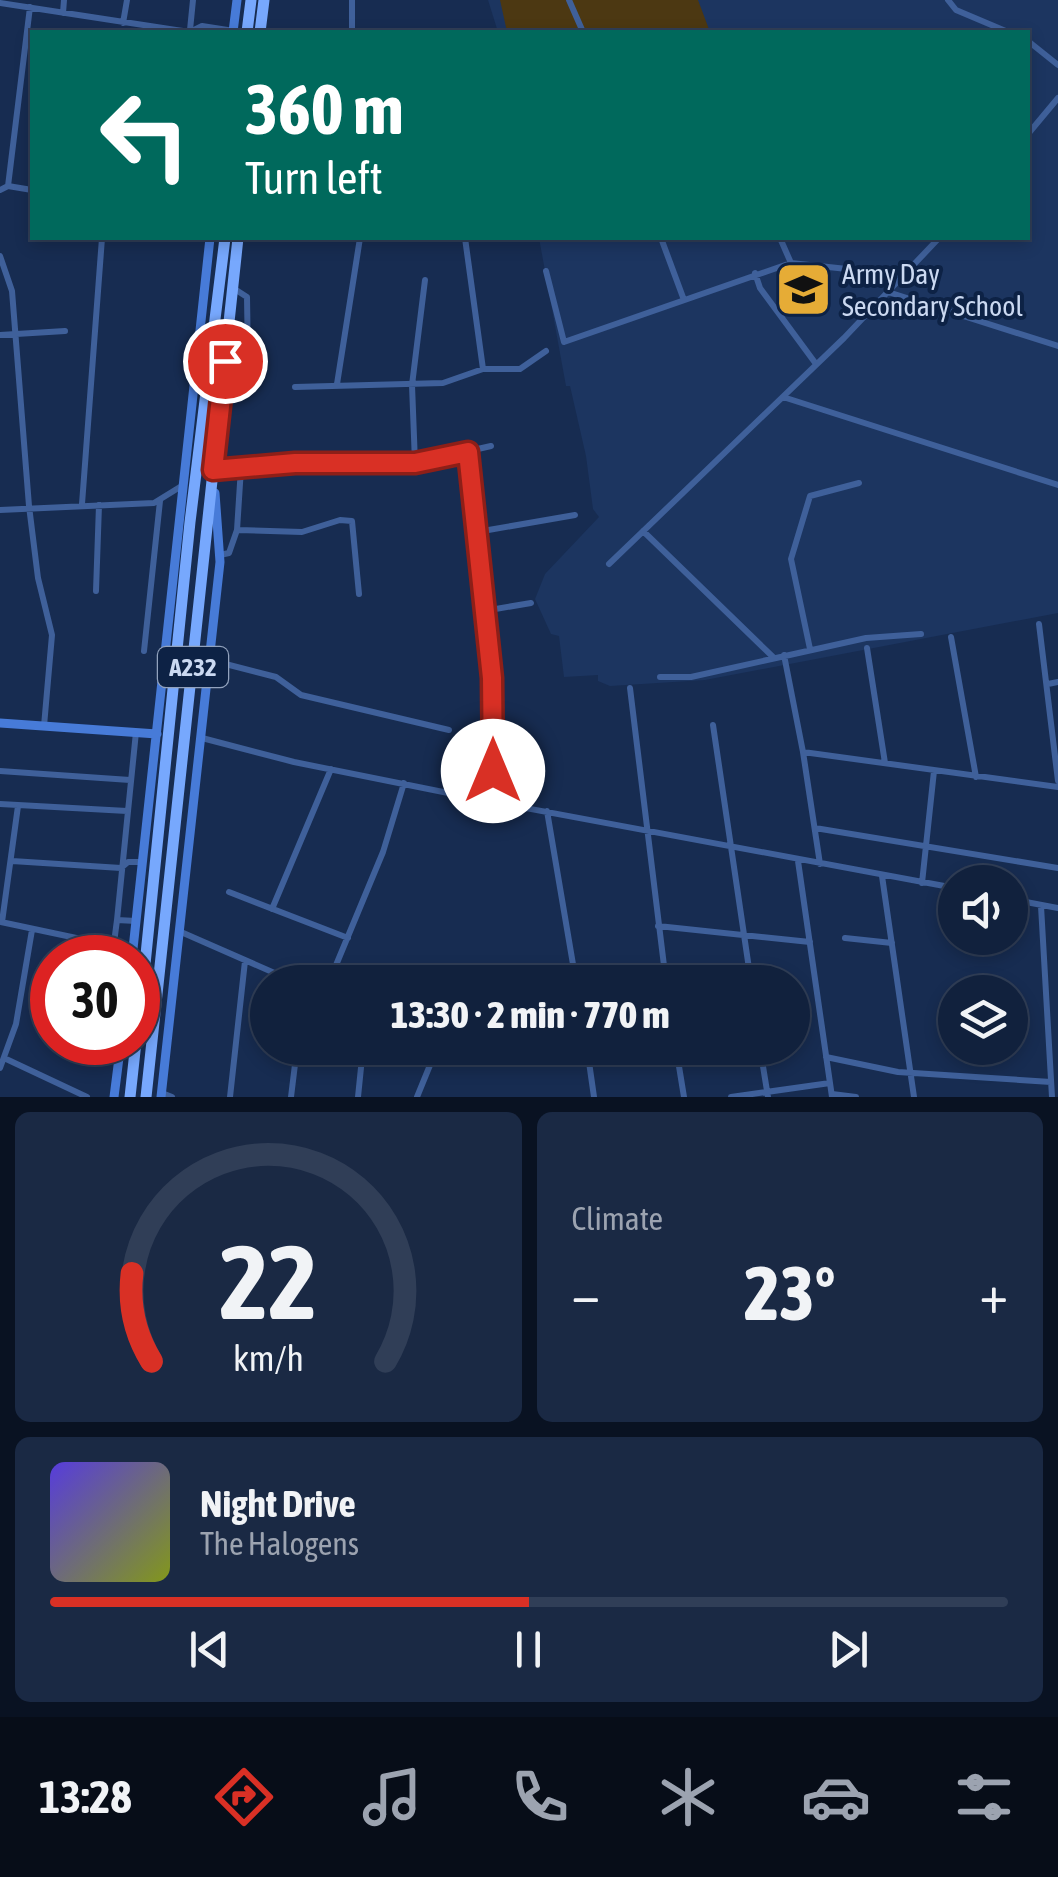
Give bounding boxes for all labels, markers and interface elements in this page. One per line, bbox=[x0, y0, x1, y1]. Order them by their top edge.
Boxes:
text: 360 m bbox=[245, 69, 404, 149]
icon: left bbox=[80, 70, 210, 200]
text: Turn left bbox=[245, 152, 383, 204]
place label: Army Day Secondary School bbox=[842, 258, 1023, 322]
school or university icon: Army Day Secondary School bbox=[773, 260, 833, 320]
pin bbox=[183, 319, 268, 404]
icon: arrive bbox=[198, 334, 253, 389]
road number: A232 bbox=[158, 647, 228, 687]
position arrow bbox=[441, 719, 545, 823]
map controls bbox=[938, 865, 1028, 1065]
button: sound bbox=[938, 865, 1028, 955]
speed limit sign: 30 bbox=[30, 935, 160, 1065]
button: layers bbox=[938, 975, 1028, 1065]
text: 13:30 · 2 min · 770 m bbox=[390, 993, 670, 1036]
text: Climate bbox=[572, 1200, 663, 1237]
text: 22 bbox=[219, 1222, 317, 1341]
text: 23° bbox=[744, 1250, 835, 1336]
text: − bbox=[572, 1262, 600, 1325]
text: + bbox=[979, 1262, 1008, 1325]
text: km/h bbox=[233, 1338, 304, 1379]
text: Night Drive bbox=[200, 1482, 356, 1525]
text: The Halogens bbox=[200, 1525, 359, 1562]
icon: previous bbox=[182, 1622, 237, 1677]
icon: pause bbox=[501, 1622, 556, 1677]
icon: next bbox=[821, 1622, 876, 1677]
icon: directions bbox=[209, 1762, 279, 1832]
icon: music bbox=[357, 1762, 427, 1832]
icon: phone bbox=[505, 1762, 575, 1832]
icon: climate bbox=[653, 1762, 723, 1832]
icon: car bbox=[801, 1762, 871, 1832]
icon: filters bbox=[949, 1762, 1019, 1832]
text: 13:28 bbox=[39, 1771, 132, 1823]

